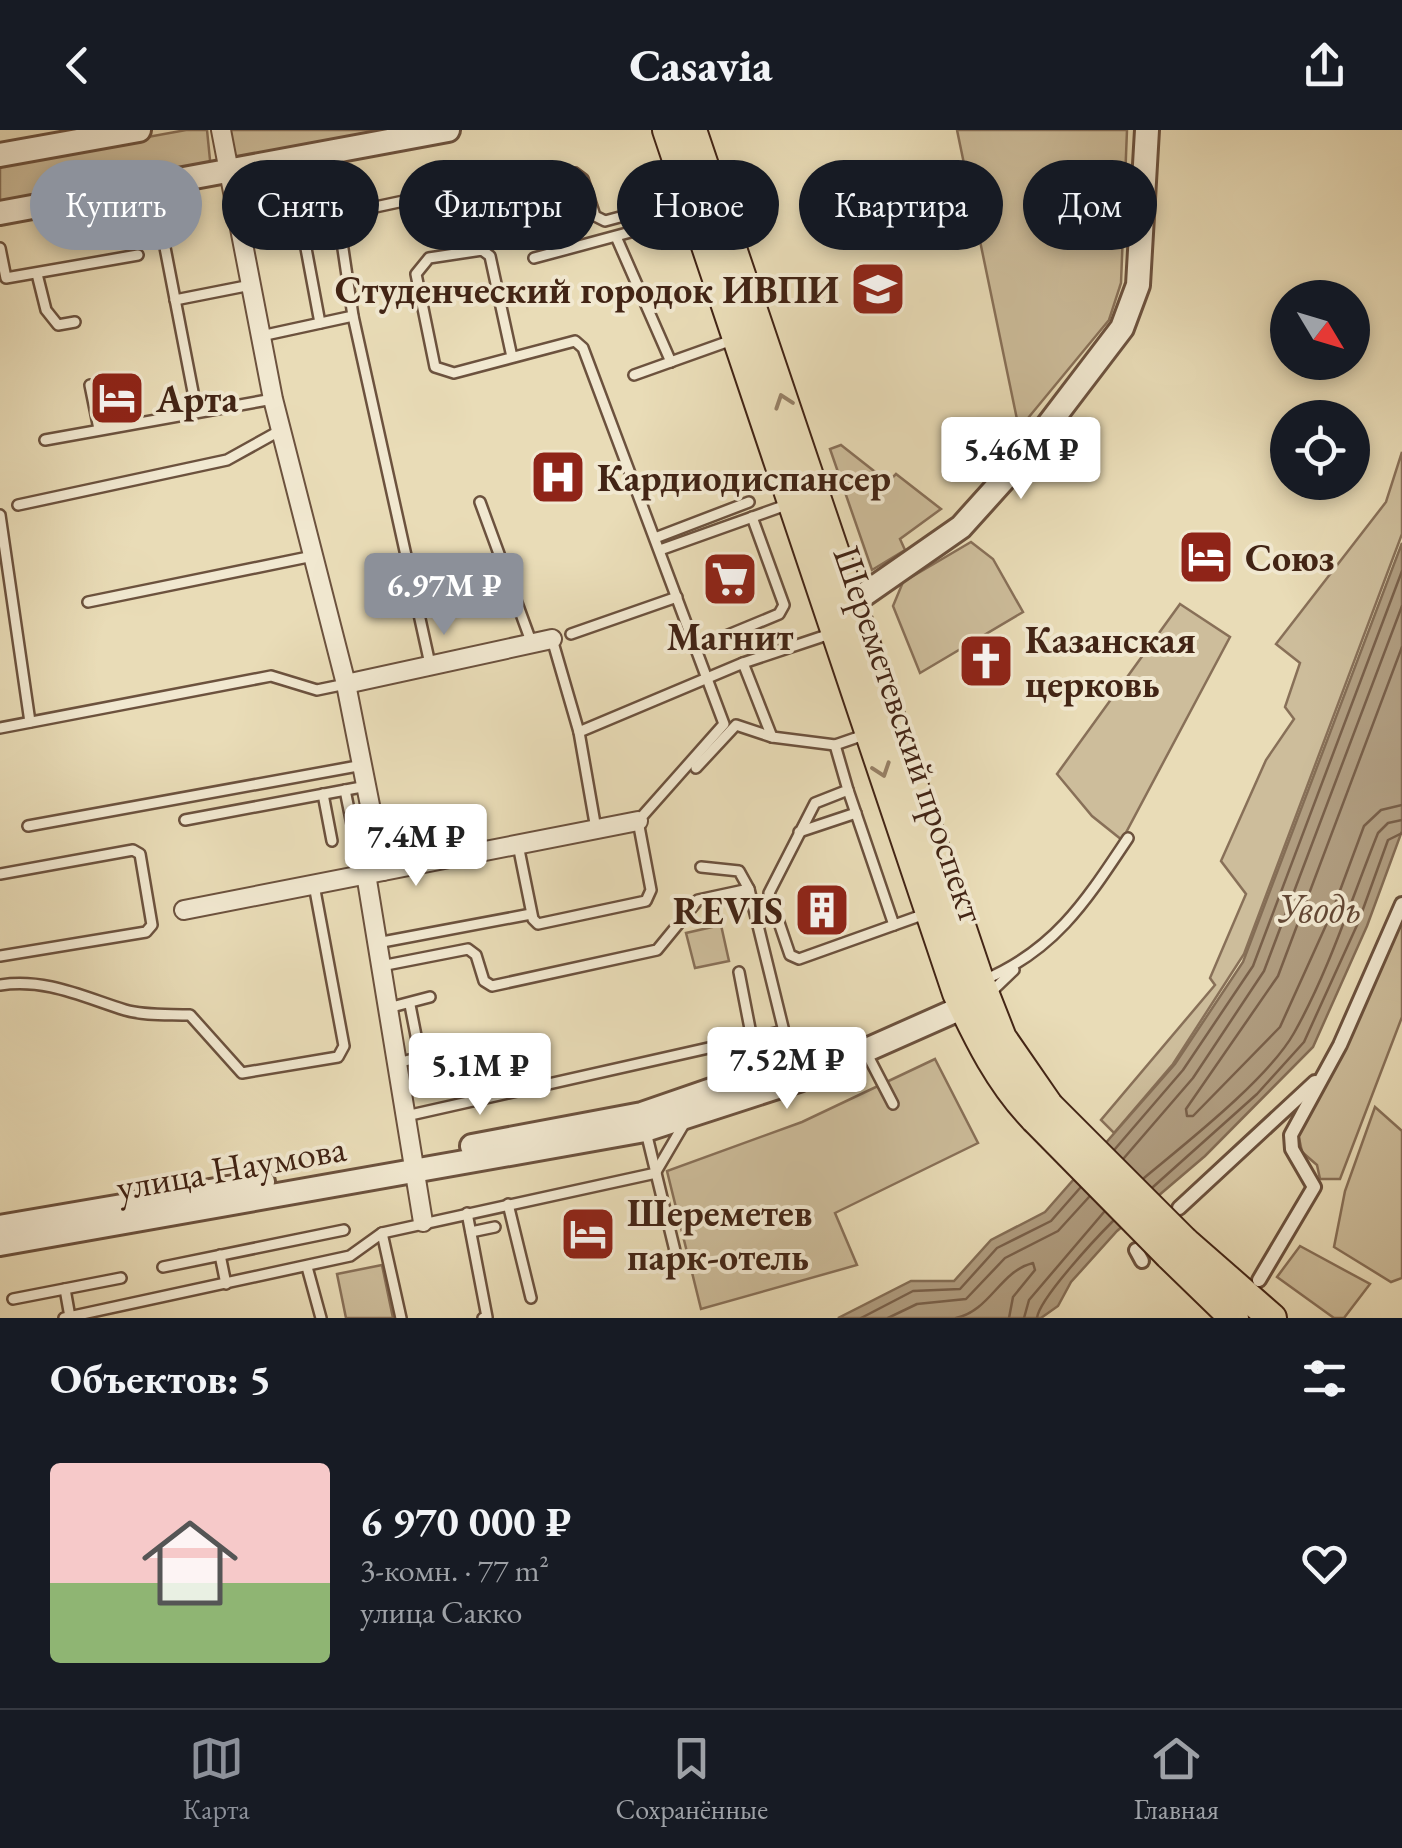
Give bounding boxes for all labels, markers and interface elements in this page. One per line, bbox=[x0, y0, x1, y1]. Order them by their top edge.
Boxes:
text: Casavia bbox=[630, 36, 772, 94]
icon: back bbox=[50, 38, 105, 93]
icon: share bbox=[1297, 38, 1352, 93]
chip: Купить bbox=[30, 160, 202, 250]
chip: Снять bbox=[222, 160, 379, 250]
chip: Фильтры bbox=[399, 160, 597, 250]
chip: Новое bbox=[617, 160, 779, 250]
chip: Квартира bbox=[799, 160, 1003, 250]
chip: Дом bbox=[1023, 160, 1157, 250]
school or university icon: Студенческий городок ИВПИ bbox=[848, 259, 908, 319]
place label: Студенческий городок ИВПИ bbox=[335, 265, 839, 314]
north arrow bbox=[1270, 280, 1370, 380]
map controls bbox=[1270, 280, 1370, 500]
hotel icon: Арта bbox=[87, 368, 147, 428]
place label: Арта bbox=[155, 374, 238, 423]
one-way arrow bbox=[775, 393, 795, 410]
button: locate bbox=[1270, 400, 1370, 500]
pin: 5.46M ₽ bbox=[929, 417, 1113, 502]
text: 5.46M ₽ bbox=[963, 428, 1079, 470]
hospital icon: Кардиодиспансер bbox=[528, 447, 588, 507]
place label: Кардиодиспансер bbox=[597, 453, 891, 502]
hotel icon: Союз bbox=[1176, 527, 1236, 587]
place label: Союз bbox=[1245, 533, 1335, 582]
street label: Шереметевский проспект bbox=[823, 539, 998, 929]
supermarket icon: Магнит bbox=[700, 549, 760, 609]
pin: 6.97M ₽ bbox=[352, 553, 536, 638]
text: 6.97M ₽ bbox=[386, 564, 502, 606]
place label: Магнит bbox=[666, 612, 794, 661]
place label: Казанская церковь bbox=[1025, 615, 1196, 708]
church icon: Казанская церковь bbox=[956, 631, 1016, 691]
one-way arrow bbox=[871, 761, 891, 778]
pin: 7.4M ₽ bbox=[335, 804, 497, 889]
text: 7.4M ₽ bbox=[367, 815, 465, 857]
building icon: REVIS bbox=[792, 880, 852, 940]
water label: Уводь bbox=[1277, 882, 1361, 934]
place label: REVIS bbox=[673, 886, 783, 935]
pin: 7.52M ₽ bbox=[695, 1027, 879, 1112]
pin: 5.1M ₽ bbox=[399, 1033, 561, 1118]
text: 7.52M ₽ bbox=[729, 1038, 845, 1080]
text: 5.1M ₽ bbox=[431, 1044, 529, 1086]
street label: улица Наумова bbox=[112, 1123, 350, 1211]
place label: Шереметев парк-отель bbox=[627, 1188, 812, 1281]
hotel icon: Шереметев парк-отель bbox=[558, 1204, 618, 1264]
text: Объектов: 5 bbox=[50, 1351, 271, 1406]
icon: filters bbox=[1297, 1351, 1352, 1406]
text: 6 970 000 ₽ bbox=[360, 1494, 571, 1549]
icon: home bbox=[130, 1503, 250, 1623]
icon: heart bbox=[1297, 1536, 1352, 1591]
text: 3-комн. · 77 m² bbox=[360, 1549, 549, 1591]
text: улица Сакко bbox=[360, 1591, 522, 1633]
tab: Карта bbox=[183, 1731, 250, 1827]
tab: Сохранённые bbox=[615, 1731, 768, 1827]
tab: Главная bbox=[1134, 1731, 1219, 1827]

